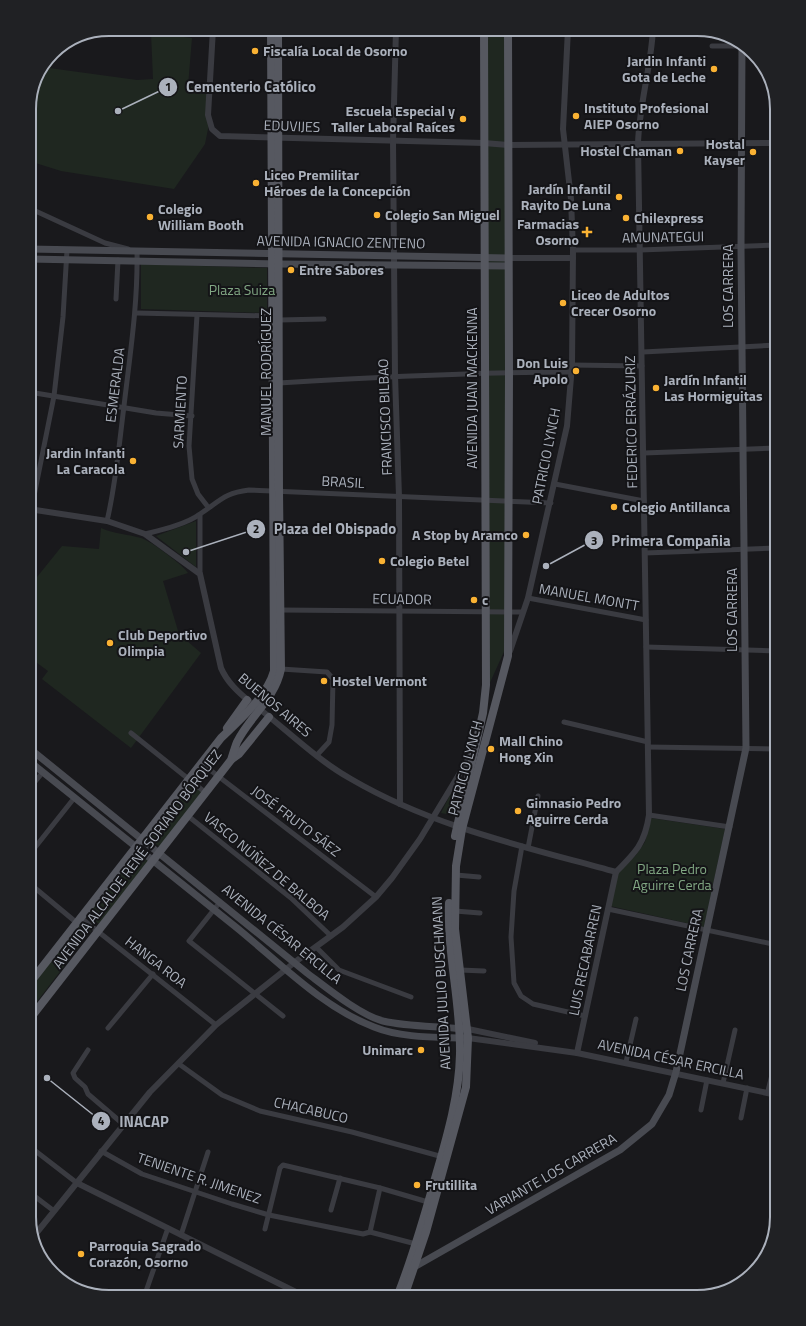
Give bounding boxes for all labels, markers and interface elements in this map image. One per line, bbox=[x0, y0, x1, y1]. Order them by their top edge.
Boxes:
place label: Fiscalía Local de Osorno bbox=[263, 40, 407, 61]
marker: Fiscalía Local de Osorno bbox=[250, 46, 260, 56]
place label: Jardin Infanti Gota de Leche bbox=[622, 50, 706, 87]
marker: Jardin Infanti Gota de Leche bbox=[709, 64, 719, 74]
callout: Cementerio Católico bbox=[158, 73, 323, 100]
text: Cementerio Católico bbox=[186, 75, 316, 98]
text: 1 bbox=[165, 77, 171, 96]
place label: Instituto Profesional AIEP Osorno bbox=[584, 97, 709, 134]
place label: Escuela Especial y Taller Laboral Raíces bbox=[331, 100, 455, 137]
marker: Instituto Profesional AIEP Osorno bbox=[571, 111, 581, 121]
street label: EDUVIJES bbox=[263, 114, 321, 137]
marker: Escuela Especial y Taller Laboral Raíces bbox=[458, 114, 468, 124]
place label: Hostal Kayser bbox=[704, 133, 745, 170]
place label: Hostel Chaman bbox=[580, 140, 672, 161]
marker: Hostel Chaman bbox=[675, 146, 685, 156]
marker: Hostal Kayser bbox=[748, 147, 758, 157]
place label: Liceo Premilitar Héroes de la Concepción bbox=[264, 164, 411, 201]
marker: Liceo Premilitar Héroes de la Concepción bbox=[251, 178, 261, 188]
place label: Jardín Infantil Rayito De Luna bbox=[521, 178, 611, 215]
marker: Jardín Infantil Rayito De Luna bbox=[614, 192, 624, 202]
place label: Colegio William Booth bbox=[158, 198, 244, 235]
place label: Colegio San Miguel bbox=[385, 204, 500, 225]
place label: Chilexpress bbox=[634, 207, 704, 228]
marker: Colegio San Miguel bbox=[372, 210, 382, 220]
marker: Colegio William Booth bbox=[145, 212, 155, 222]
place label: Farmacias Osorno bbox=[517, 213, 579, 250]
marker: Chilexpress bbox=[621, 213, 631, 223]
street label: AMUNATEGUI bbox=[622, 225, 704, 248]
marker: Farmacias Osorno bbox=[582, 227, 592, 237]
street label: AVENIDA IGNACIO ZENTENO bbox=[257, 230, 425, 253]
street label: LOS CARRERA bbox=[717, 243, 738, 328]
place label: Entre Sabores bbox=[299, 259, 384, 280]
marker: Entre Sabores bbox=[286, 265, 296, 275]
park label: Plaza Suiza bbox=[209, 279, 275, 300]
place label: Liceo de Adultos Crecer Osorno bbox=[571, 284, 670, 321]
marker: Liceo de Adultos Crecer Osorno bbox=[558, 298, 568, 308]
street label: AVENIDA JUAN MACKENNA bbox=[461, 307, 482, 469]
street label: MANUEL RODRÍGUEZ bbox=[255, 308, 276, 436]
street label: ESMERALDA bbox=[99, 346, 130, 424]
place label: Don Luis Apolo bbox=[516, 352, 568, 389]
street label: FEDERICO ERRÁZURIZ bbox=[619, 355, 642, 489]
street label: FRANCISCO BILBAO bbox=[372, 358, 397, 476]
marker: Don Luis Apolo bbox=[571, 366, 581, 376]
place label: Jardín Infantil Las Hormiguitas bbox=[664, 369, 763, 406]
street label: SARMIENTO bbox=[167, 375, 192, 449]
marker: Jardín Infantil Las Hormiguitas bbox=[651, 383, 661, 393]
street label: PATRICIO LYNCH bbox=[526, 406, 565, 506]
place label: Jardin Infanti La Caracola bbox=[46, 442, 125, 479]
marker: Jardin Infanti La Caracola bbox=[128, 456, 138, 466]
street label: BRASIL bbox=[321, 470, 365, 493]
place label: Colegio Antillanca bbox=[622, 496, 730, 517]
marker: Colegio Antillanca bbox=[609, 502, 619, 512]
callout: Plaza del Obispado bbox=[246, 515, 404, 542]
text: Plaza del Obispado bbox=[274, 517, 396, 540]
text: 2 bbox=[253, 519, 259, 538]
place label: A Stop by Aramco bbox=[412, 524, 518, 545]
callout: Primera Compañia bbox=[584, 527, 739, 554]
text: Primera Compañia bbox=[611, 529, 731, 552]
marker: A Stop by Aramco bbox=[521, 530, 531, 540]
text: 3 bbox=[591, 531, 597, 550]
place label: Colegio Betel bbox=[390, 550, 469, 571]
marker: Colegio Betel bbox=[377, 556, 387, 566]
street label: LOS CARRERA bbox=[721, 567, 742, 652]
street label: MANUEL MONTT bbox=[537, 577, 641, 616]
street label: ECUADOR bbox=[372, 587, 432, 610]
place label: c bbox=[482, 589, 488, 610]
marker: c bbox=[469, 595, 479, 605]
place label: Club Deportivo Olimpia bbox=[118, 624, 207, 661]
marker: Club Deportivo Olimpia bbox=[105, 638, 115, 648]
street label: BUENOS AIRES bbox=[234, 667, 317, 742]
place label: Hostel Vermont bbox=[332, 670, 427, 691]
marker: Hostel Vermont bbox=[319, 676, 329, 686]
street label: PATRICIO LYNCH bbox=[442, 718, 487, 818]
place label: Mall Chino Hong Xin bbox=[499, 730, 563, 767]
marker: Mall Chino Hong Xin bbox=[486, 744, 496, 754]
street label: AVENIDA ALCALDE RENÉ SORIANO BÓRQUEZ bbox=[47, 745, 226, 973]
street label: JOSÉ FRUTO SÁEZ bbox=[247, 780, 345, 861]
place label: Gimnasio Pedro Aguirre Cerda bbox=[526, 792, 621, 829]
street label: VASCO NÚÑEZ DE BALBOA bbox=[200, 806, 335, 925]
marker: Gimnasio Pedro Aguirre Cerda bbox=[513, 806, 523, 816]
park label: Plaza Pedro Aguirre Cerda bbox=[632, 858, 712, 895]
street label: AVENIDA CÉSAR ERCILLA bbox=[218, 879, 347, 989]
street label: AVENIDA JULIO BUSCHMANN bbox=[425, 896, 456, 1070]
street label: LUIS RECABARREN bbox=[562, 902, 607, 1017]
street label: LOS CARRERA bbox=[669, 906, 708, 993]
street label: HANGA ROA bbox=[121, 931, 192, 993]
street label: AVENIDA CÉSAR ERCILLA bbox=[596, 1033, 747, 1084]
place label: Unimarc bbox=[362, 1039, 413, 1060]
marker: Unimarc bbox=[416, 1045, 426, 1055]
street label: CHACABUCO bbox=[272, 1091, 350, 1128]
callout: INACAP bbox=[91, 1108, 176, 1135]
text: INACAP bbox=[119, 1110, 169, 1133]
text: 4 bbox=[98, 1111, 105, 1130]
street label: VARIANTE LOS CARRERA bbox=[481, 1127, 621, 1220]
street label: TENIENTE R. JIMENEZ bbox=[134, 1146, 264, 1209]
place label: Frutillita bbox=[425, 1174, 477, 1195]
marker: Frutillita bbox=[412, 1180, 422, 1190]
place label: Parroquia Sagrado Corazón, Osorno bbox=[89, 1235, 201, 1272]
marker: Parroquia Sagrado Corazón, Osorno bbox=[76, 1249, 86, 1259]

